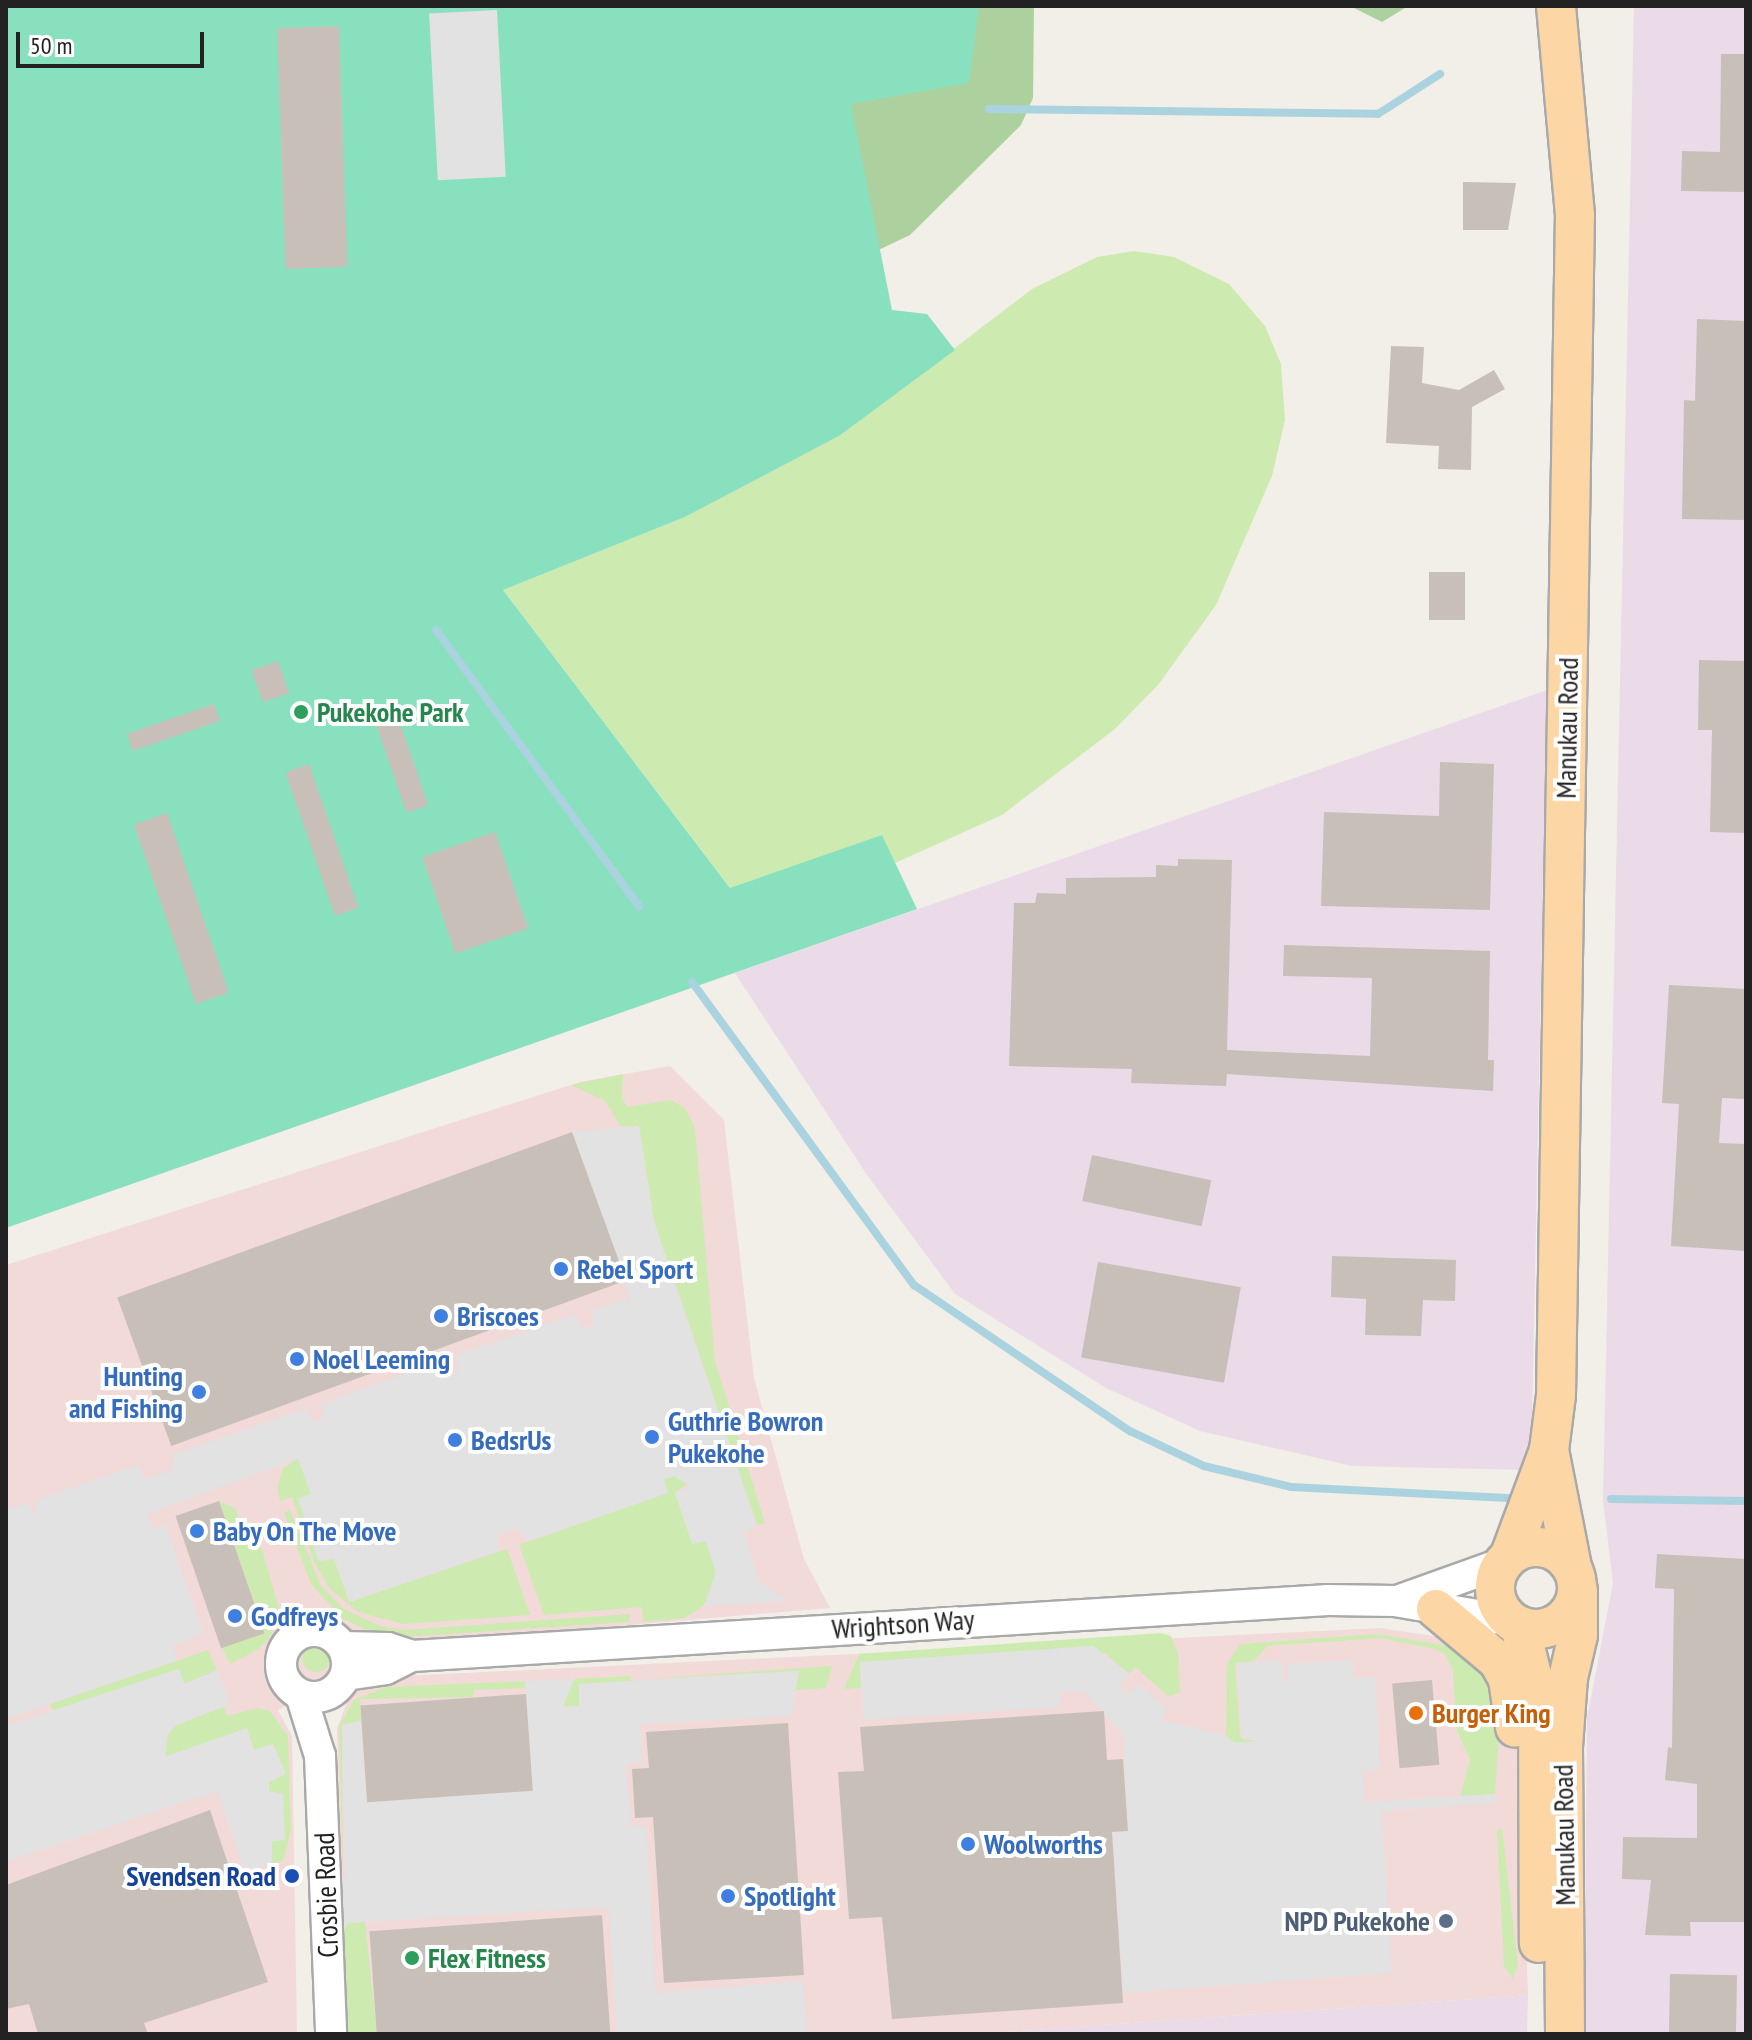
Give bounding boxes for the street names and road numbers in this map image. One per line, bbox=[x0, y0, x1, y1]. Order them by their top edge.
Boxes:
street label: Manukau Road bbox=[1549, 657, 1585, 799]
street label: Wrightson Way bbox=[830, 1602, 976, 1646]
street label: Manukau Road bbox=[1546, 1764, 1582, 1906]
street label: Crosbie Road bbox=[307, 1832, 345, 1958]

